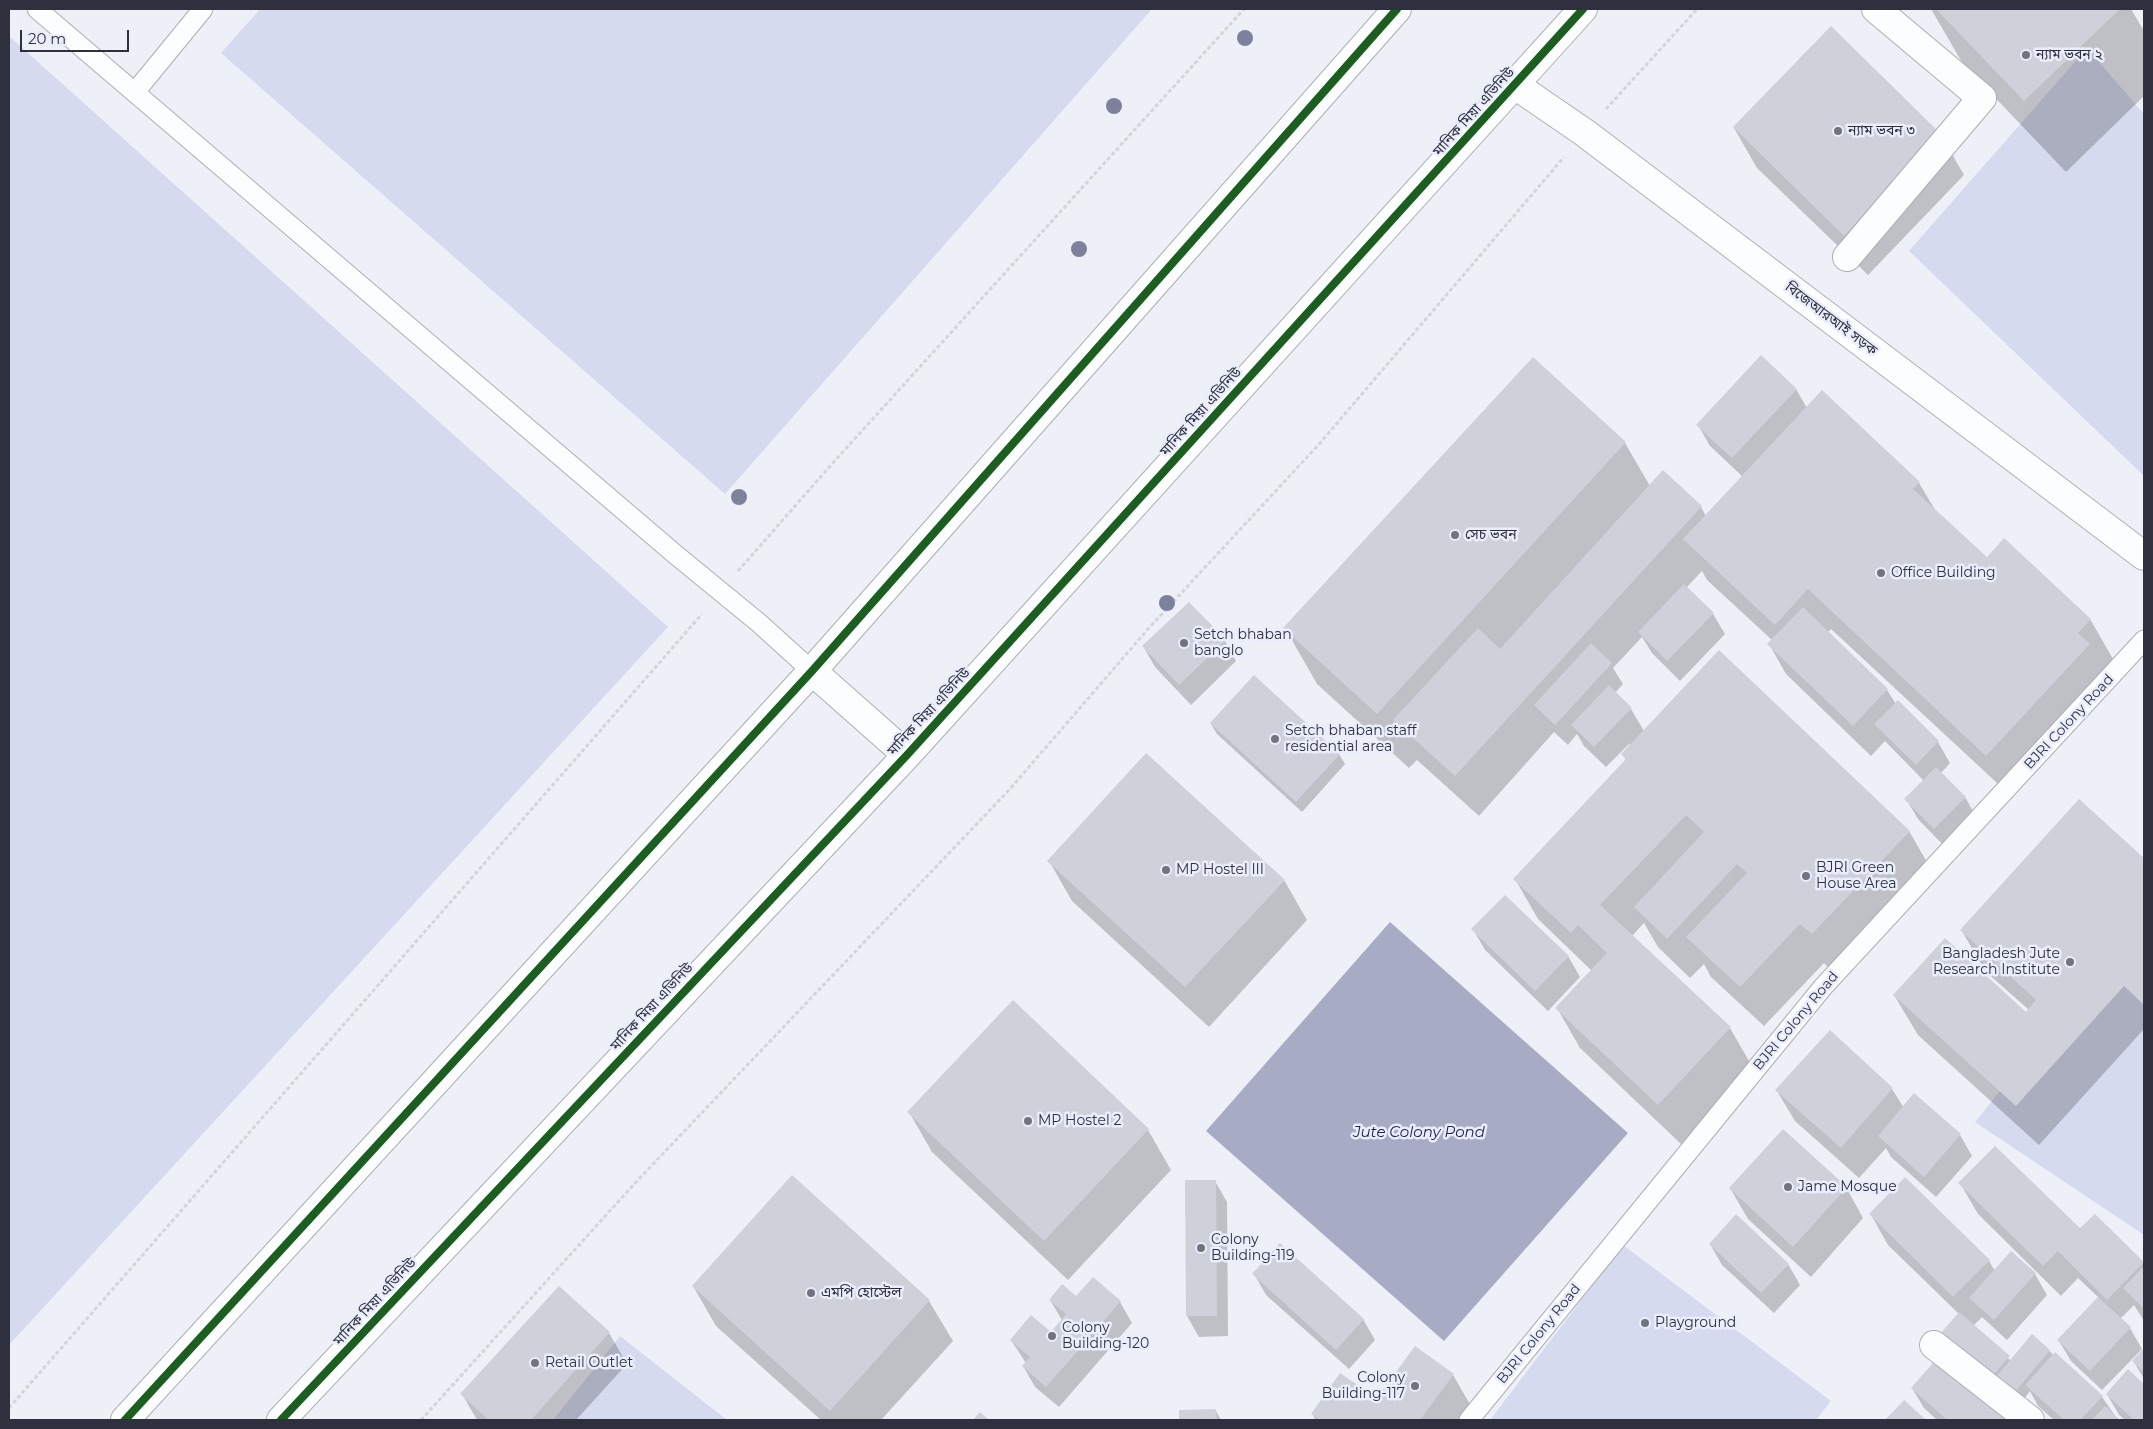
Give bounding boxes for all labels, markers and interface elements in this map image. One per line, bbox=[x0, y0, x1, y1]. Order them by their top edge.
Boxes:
scale bar bbox=[22, 20, 131, 52]
text: 20 m bbox=[28, 29, 66, 48]
place label: ন্যাম ভবন ২ bbox=[2036, 47, 2103, 63]
marker: ন্যাম ভবন ২ bbox=[2020, 49, 2032, 61]
street label: মানিক মিয়া এভিনিউ bbox=[1430, 64, 1518, 160]
place label: ন্যাম ভবন ৩ bbox=[1848, 123, 1915, 139]
marker: ন্যাম ভবন ৩ bbox=[1832, 125, 1844, 137]
street label: বিজেআরআই সড়ক bbox=[1782, 279, 1880, 359]
street label: মানিক মিয়া এভিনিউ bbox=[1157, 364, 1245, 460]
place label: সেচ ভবন bbox=[1465, 527, 1517, 543]
marker: সেচ ভবন bbox=[1449, 529, 1461, 541]
place label: Office Building bbox=[1891, 565, 1996, 581]
marker: Office Building bbox=[1875, 567, 1887, 579]
place label: Setch bhaban banglo bbox=[1194, 627, 1292, 660]
marker: Setch bhaban banglo bbox=[1178, 637, 1190, 649]
street label: মানিক মিয়া এভিনিউ bbox=[884, 665, 974, 759]
street label: BJRI Colony Road bbox=[2021, 671, 2117, 773]
place label: Setch bhaban staff residential area bbox=[1285, 723, 1416, 756]
marker: Setch bhaban staff residential area bbox=[1269, 733, 1281, 745]
place label: BJRI Green House Area bbox=[1816, 860, 1897, 892]
place label: MP Hostel III bbox=[1176, 862, 1264, 878]
marker: MP Hostel III bbox=[1160, 864, 1172, 876]
marker: BJRI Green House Area bbox=[1800, 870, 1812, 882]
place label: Bangladesh Jute Research Institute bbox=[1933, 946, 2060, 979]
marker: Bangladesh Jute Research Institute bbox=[2064, 956, 2076, 968]
street label: মানিক মিয়া এভিনিউ bbox=[607, 960, 697, 1054]
street label: BJRI Colony Road bbox=[1750, 968, 1842, 1074]
place label: MP Hostel 2 bbox=[1038, 1113, 1121, 1129]
marker: MP Hostel 2 bbox=[1022, 1115, 1034, 1127]
water label: Jute Colony Pond bbox=[1353, 1124, 1485, 1142]
place label: Jame Mosque bbox=[1798, 1179, 1897, 1195]
marker: Jame Mosque bbox=[1782, 1181, 1794, 1193]
place label: Colony Building-119 bbox=[1211, 1232, 1295, 1264]
marker: Colony Building-119 bbox=[1195, 1242, 1207, 1254]
street label: মানিক মিয়া এভিনিউ bbox=[330, 1255, 420, 1349]
street label: BJRI Colony Road bbox=[1494, 1281, 1584, 1387]
place label: এমপি হোস্টেল bbox=[821, 1285, 901, 1301]
marker: এমপি হোস্টেল bbox=[805, 1287, 817, 1299]
place label: Playground bbox=[1655, 1315, 1736, 1331]
marker: Playground bbox=[1639, 1317, 1651, 1329]
place label: Colony Building-120 bbox=[1062, 1320, 1149, 1352]
marker: Colony Building-120 bbox=[1046, 1330, 1058, 1342]
place label: Retail Outlet bbox=[545, 1355, 633, 1371]
marker: Retail Outlet bbox=[529, 1357, 541, 1369]
place label: Colony Building-117 bbox=[1322, 1370, 1405, 1402]
marker: Colony Building-117 bbox=[1409, 1380, 1421, 1392]

